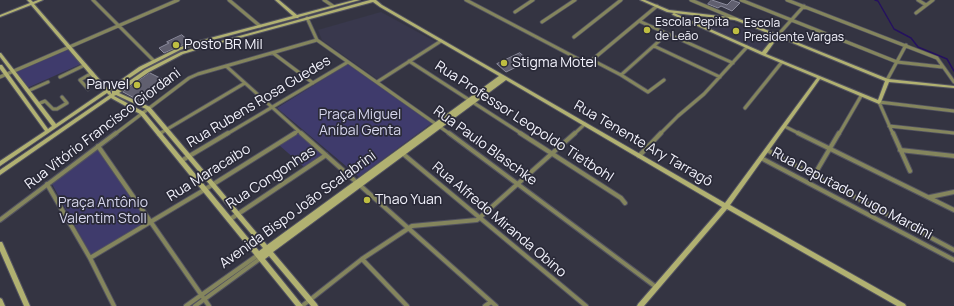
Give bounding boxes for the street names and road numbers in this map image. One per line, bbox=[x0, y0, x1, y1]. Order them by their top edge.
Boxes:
street label: Rua Rubens Rosa Guedes bbox=[184, 52, 334, 152]
street label: Rua Professor Leopoldo Tietbohl bbox=[432, 58, 616, 186]
street label: Rua Vitório Francisco Giordani bbox=[22, 65, 184, 193]
street label: Rua Tenente Ary Tarragô bbox=[571, 97, 715, 191]
street label: Rua Paulo Blaschke bbox=[430, 103, 540, 189]
street label: Rua Maracaibo bbox=[164, 141, 254, 205]
street label: Rua Congonhas bbox=[223, 143, 319, 213]
street label: Rua Deputado Hugo Mardini bbox=[769, 144, 935, 244]
street label: Avenida Bispo João Scalabrini bbox=[217, 148, 379, 272]
street label: Rua Alfredo Miranda Obino bbox=[428, 159, 570, 281]

